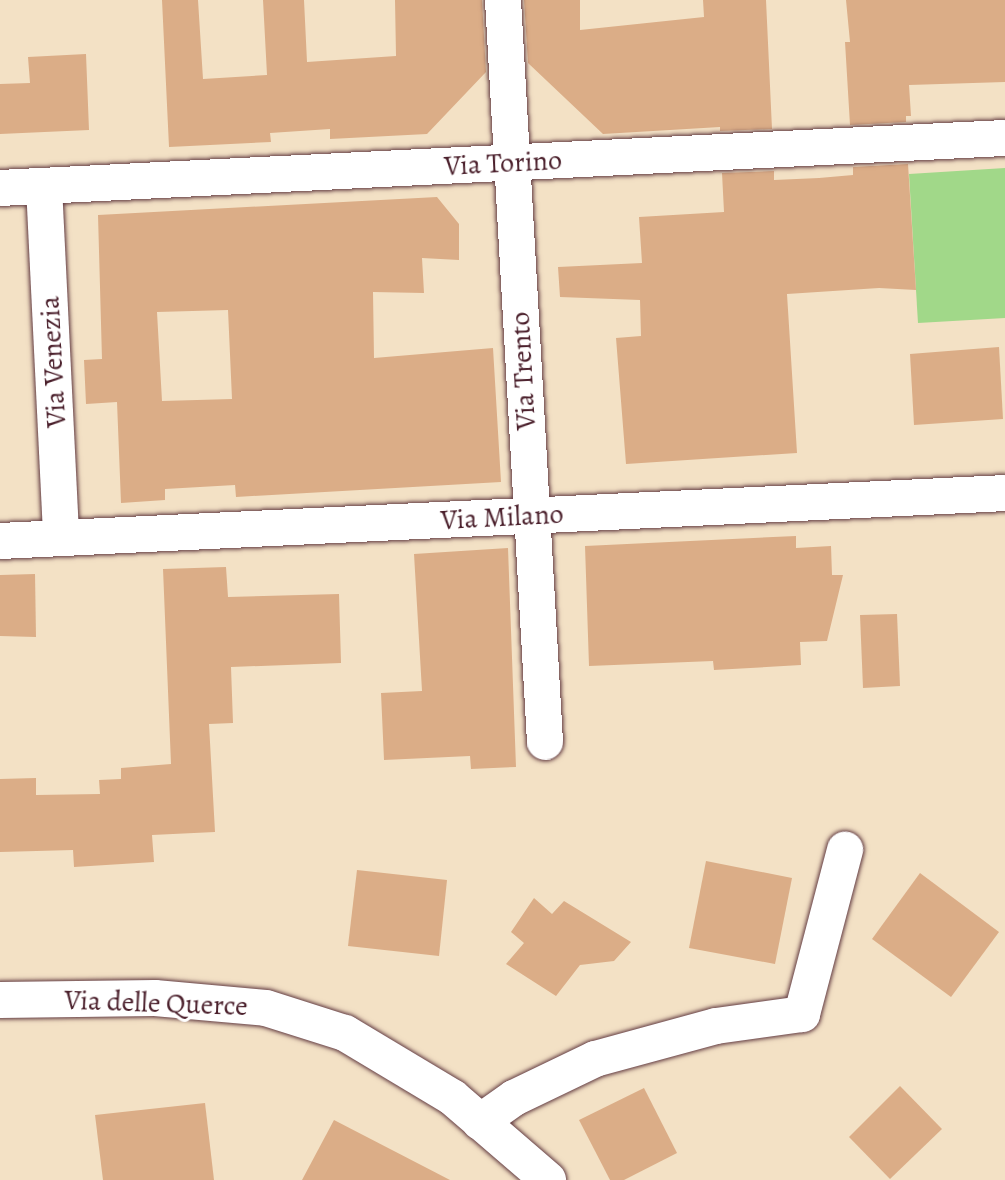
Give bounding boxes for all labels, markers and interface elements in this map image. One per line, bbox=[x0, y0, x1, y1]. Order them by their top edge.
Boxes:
street label: Via Torino bbox=[443, 143, 563, 183]
street label: Via Venezia bbox=[33, 295, 73, 429]
street label: Via Trento bbox=[503, 311, 543, 431]
street label: Via Milano bbox=[440, 497, 564, 537]
street label: Via delle Querce bbox=[64, 983, 248, 1023]

